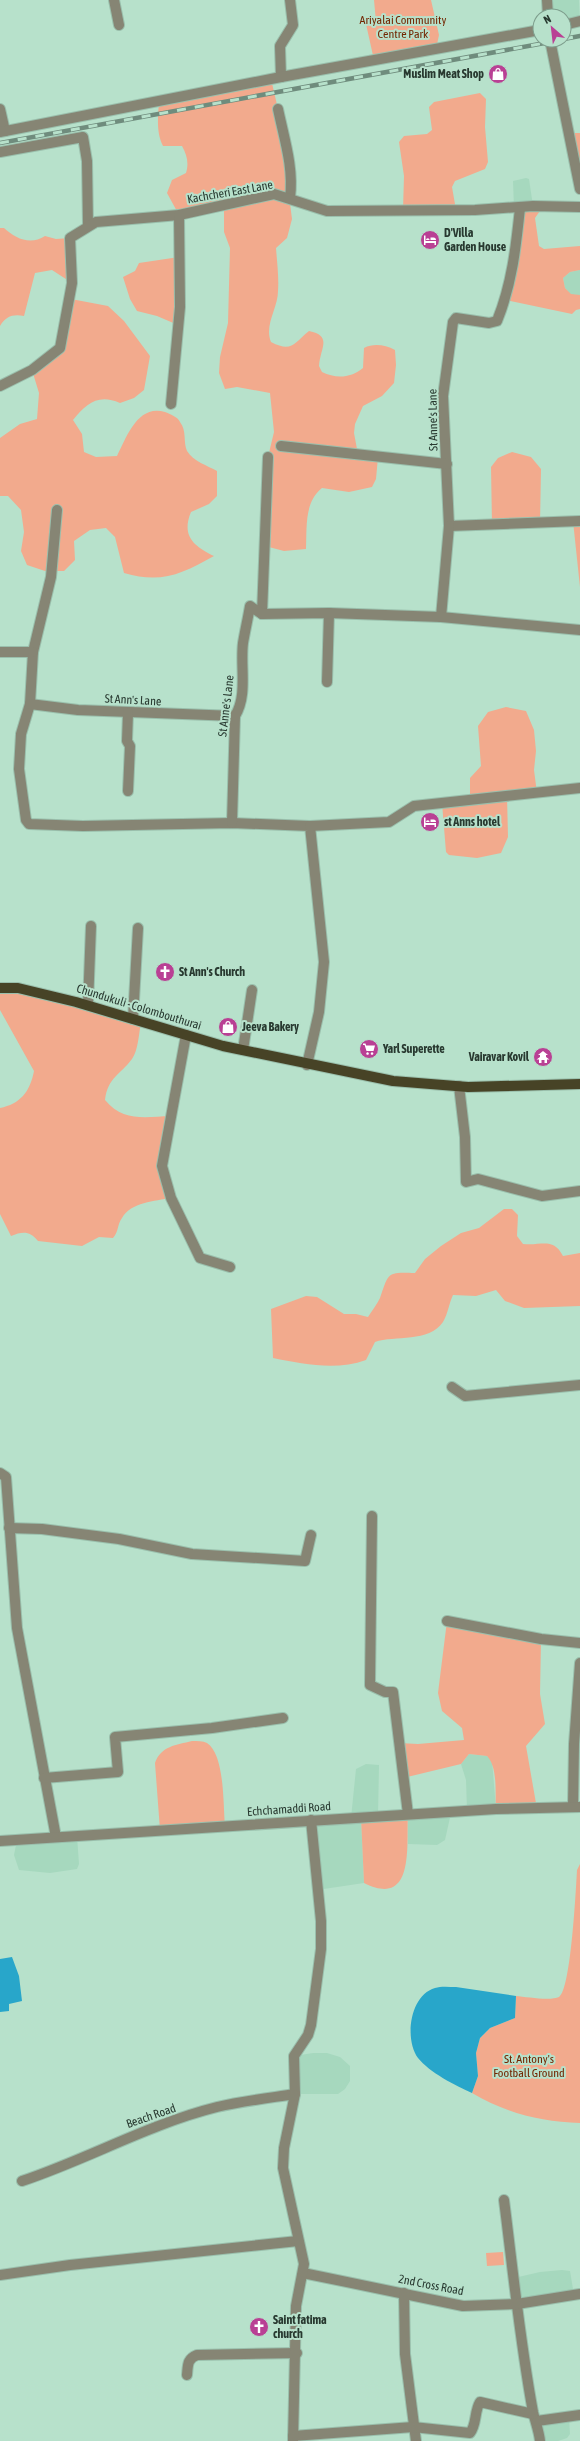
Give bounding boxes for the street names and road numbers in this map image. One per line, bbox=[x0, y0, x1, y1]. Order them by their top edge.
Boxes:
street label: Kachcheri East Lane bbox=[186, 178, 274, 206]
street label: St Anne's Lane bbox=[425, 389, 441, 451]
street label: St Anne's Lane bbox=[215, 674, 237, 738]
street label: St Ann's Lane bbox=[104, 692, 162, 708]
street label: Chundukuli - Colombouthurai bbox=[75, 981, 203, 1033]
street label: Echchamaddi Road bbox=[247, 1799, 331, 1819]
street label: Beach Road bbox=[124, 2101, 178, 2131]
street label: 2nd Cross Road bbox=[397, 2272, 465, 2298]

